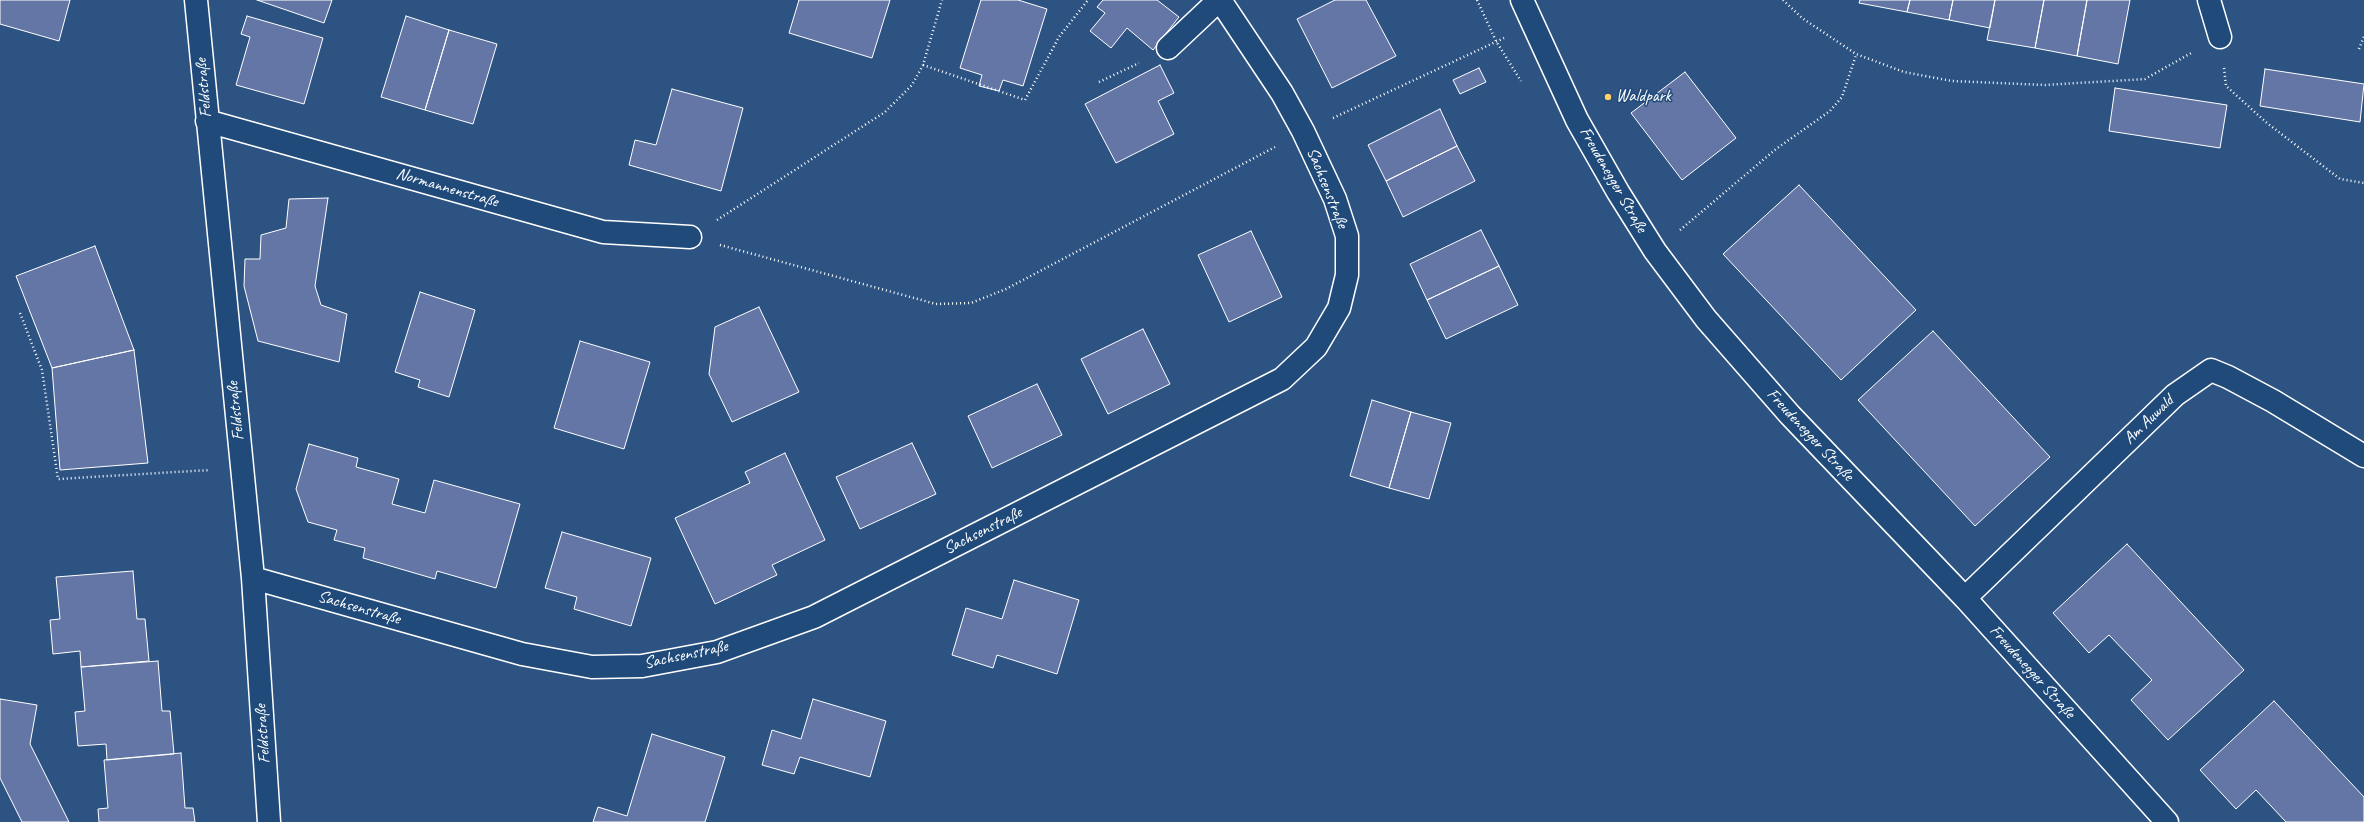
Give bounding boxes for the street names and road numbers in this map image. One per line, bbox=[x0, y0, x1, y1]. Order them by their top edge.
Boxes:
street label: Feldstraße bbox=[191, 58, 217, 118]
street label: Freudenegger Straße bbox=[1574, 123, 1652, 237]
street label: Sachsenstraße bbox=[1302, 145, 1352, 231]
street label: Normannenstraße bbox=[394, 164, 500, 212]
street label: Feldstraße bbox=[223, 380, 249, 442]
street label: Freudenegger Straße bbox=[1762, 385, 1858, 485]
street label: Am Auwald bbox=[2120, 391, 2178, 449]
street label: Sachsenstraße bbox=[940, 503, 1026, 559]
street label: Sachsenstraße bbox=[315, 586, 403, 630]
street label: Freudenegger Straße bbox=[1985, 621, 2079, 723]
street label: Sachsenstraße bbox=[642, 636, 730, 674]
street label: Feldstraße bbox=[251, 704, 275, 764]

